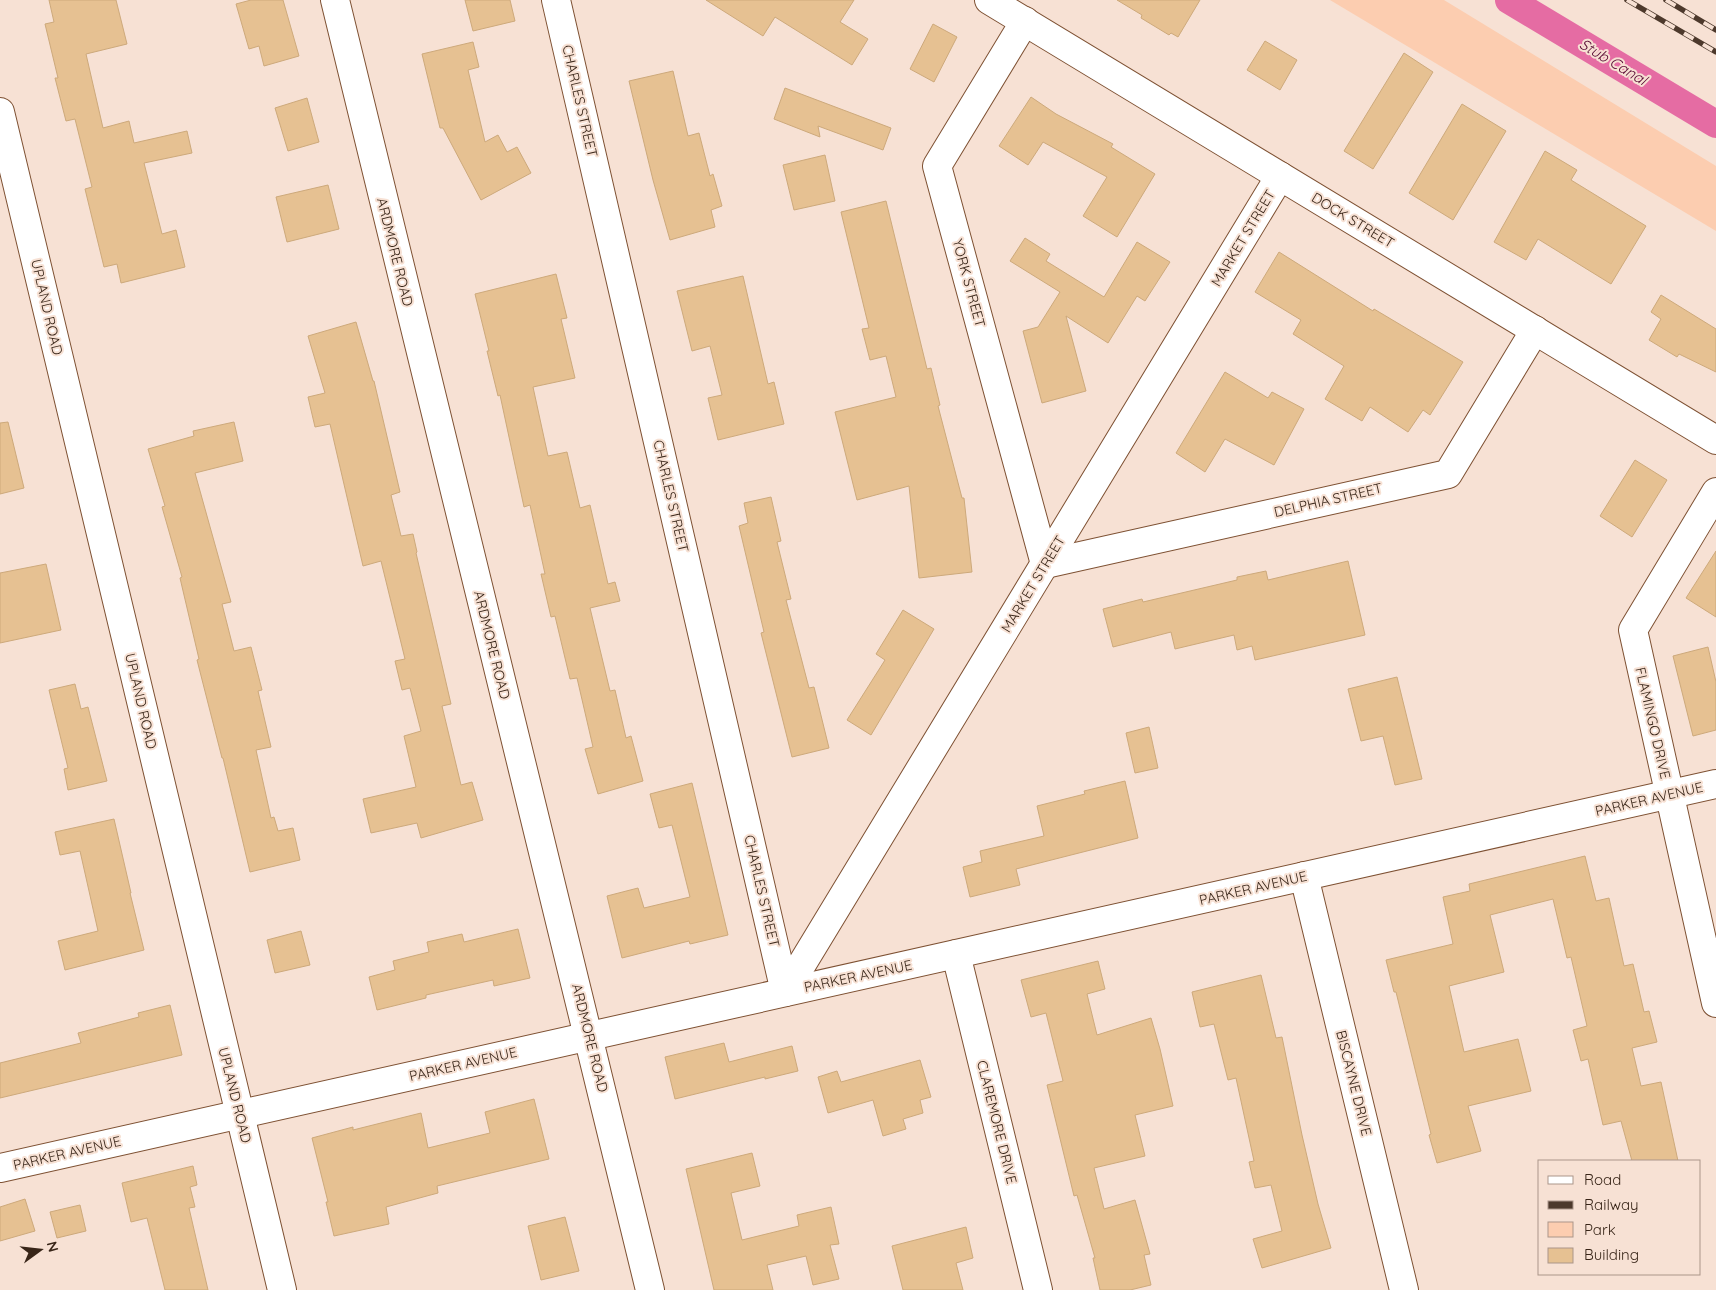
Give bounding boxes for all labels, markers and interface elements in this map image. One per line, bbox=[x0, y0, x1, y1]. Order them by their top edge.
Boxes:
water label: Stub Canal bbox=[1576, 34, 1652, 90]
street label: CHARLES STREET bbox=[558, 43, 602, 159]
street label: MARKET STREET bbox=[1207, 186, 1279, 290]
street label: DOCK STREET bbox=[1308, 188, 1398, 252]
street label: ARDMORE ROAD bbox=[373, 196, 417, 308]
street label: YORK STREET bbox=[949, 237, 989, 329]
street label: UPLAND ROAD bbox=[27, 257, 67, 357]
street label: CHARLES STREET bbox=[649, 438, 693, 554]
street label: DELPHIA STREET bbox=[1272, 479, 1384, 521]
street label: MARKET STREET bbox=[997, 532, 1069, 636]
street label: ARDMORE ROAD bbox=[470, 589, 514, 701]
street label: UPLAND ROAD bbox=[121, 651, 161, 751]
street label: FLAMINGO DRIVE bbox=[1631, 665, 1675, 781]
street label: PARKER AVENUE bbox=[1593, 778, 1705, 820]
street label: CHARLES STREET bbox=[740, 833, 784, 949]
street label: PARKER AVENUE bbox=[1197, 867, 1309, 909]
street label: PARKER AVENUE bbox=[802, 956, 914, 996]
street label: ARDMORE ROAD bbox=[568, 982, 612, 1094]
street label: BISCAYNE DRIVE bbox=[1332, 1028, 1376, 1138]
street label: PARKER AVENUE bbox=[407, 1043, 519, 1085]
street label: UPLAND ROAD bbox=[214, 1045, 256, 1145]
street label: CLAREMORE DRIVE bbox=[973, 1058, 1021, 1186]
street label: PARKER AVENUE bbox=[11, 1132, 123, 1174]
legend bbox=[1538, 1160, 1701, 1275]
text: Road bbox=[1584, 1170, 1621, 1189]
text: Railway bbox=[1584, 1195, 1639, 1214]
text: Park bbox=[1584, 1220, 1616, 1239]
north arrow bbox=[15, 1225, 65, 1275]
text: N bbox=[43, 1239, 63, 1254]
text: Building bbox=[1584, 1245, 1639, 1264]

